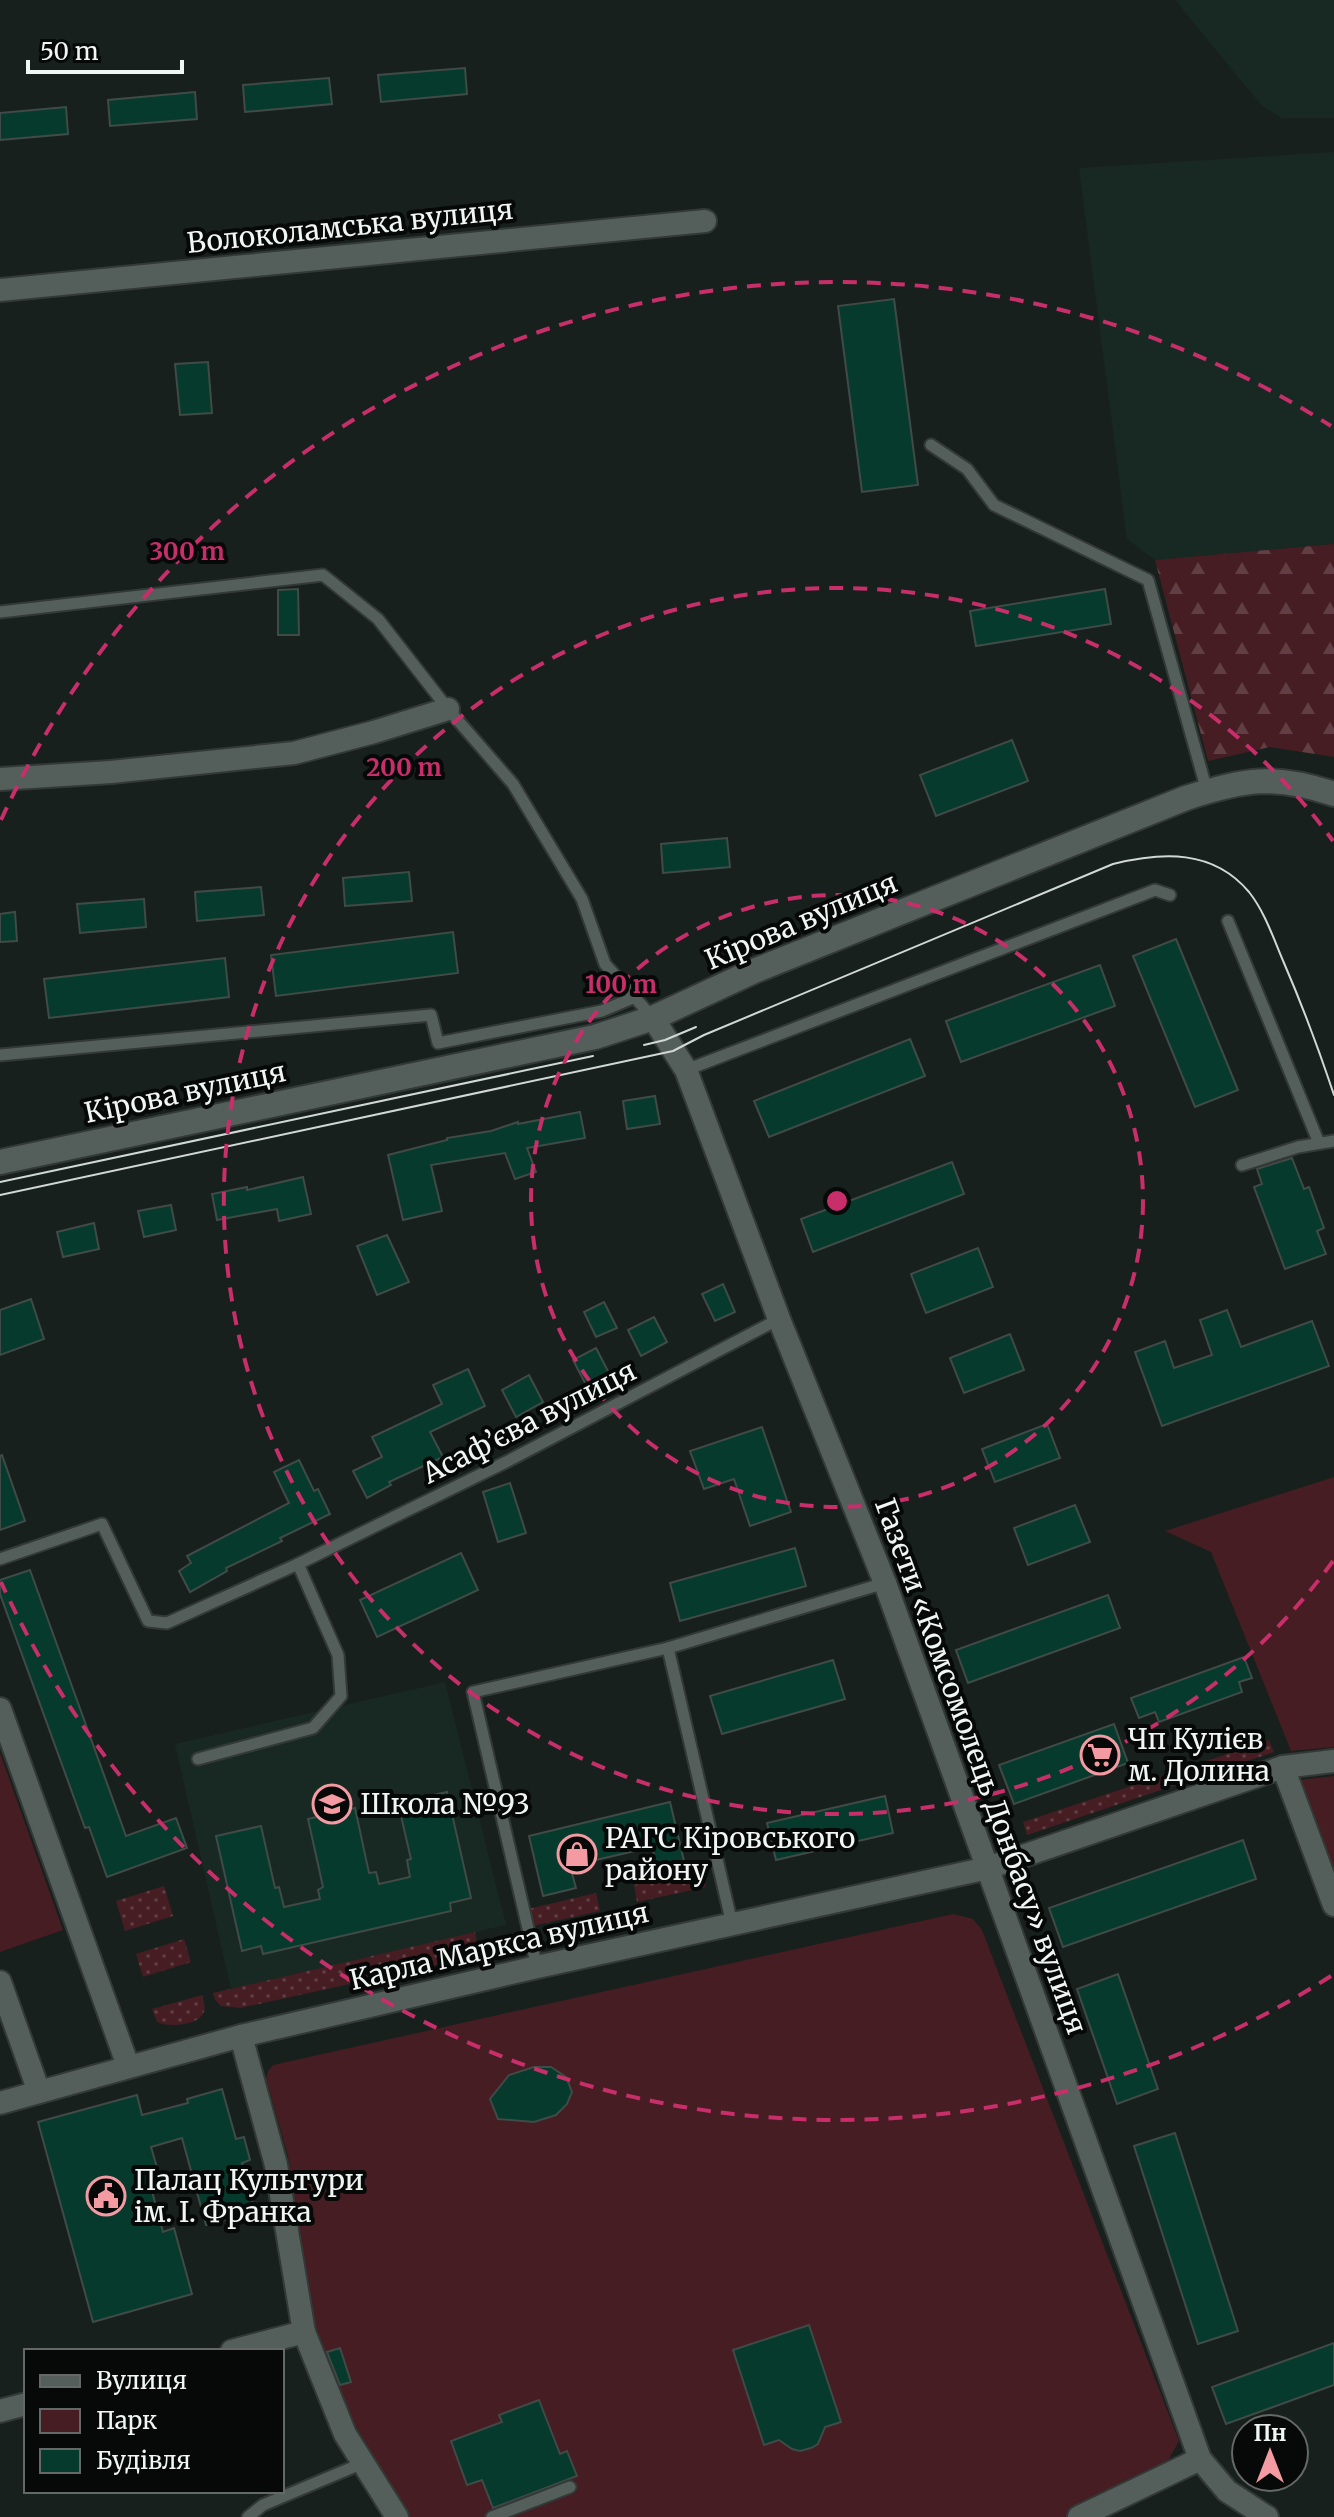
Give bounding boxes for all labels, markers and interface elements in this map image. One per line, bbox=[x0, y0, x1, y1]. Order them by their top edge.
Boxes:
scale bar bbox=[28, 24, 182, 74]
text: 50 m bbox=[40, 36, 99, 67]
street label: Волоколамська вулиця bbox=[185, 191, 515, 261]
text: 300 m bbox=[149, 536, 225, 567]
text: 200 m bbox=[366, 752, 442, 783]
street label: Кірова вулиця bbox=[700, 864, 902, 978]
text: 100 m bbox=[585, 969, 657, 1000]
street label: Кірова вулиця bbox=[81, 1053, 289, 1131]
centre of rings bbox=[823, 1187, 851, 1215]
street label: Асаф’єва вулиця bbox=[415, 1353, 642, 1492]
street label: Газети «Комсомолець Донбасу» вулиця bbox=[867, 1493, 1095, 2039]
place label: Чп Кулієв м. Долина bbox=[1128, 1721, 1270, 1789]
supermarket icon: Чп Кулієв м. Долина bbox=[1079, 1734, 1121, 1776]
school or university icon: Школа №93 bbox=[311, 1783, 353, 1825]
place label: Школа №93 bbox=[360, 1786, 530, 1822]
place label: РАГС Кіровського району bbox=[605, 1820, 855, 1888]
shop icon: РАГС Кіровського району bbox=[556, 1833, 598, 1875]
street label: Карла Маркса вулиця bbox=[346, 1894, 652, 1998]
place label: Палац Культури ім. І. Франка bbox=[134, 2162, 364, 2230]
public building icon: Палац Культури ім. І. Франка bbox=[85, 2175, 127, 2217]
legend bbox=[24, 2349, 284, 2493]
text: Вулиця bbox=[96, 2365, 187, 2396]
text: Парк bbox=[96, 2405, 157, 2436]
north arrow bbox=[1230, 2413, 1310, 2493]
text: Пн bbox=[1253, 2419, 1287, 2447]
text: Будівля bbox=[96, 2445, 191, 2476]

